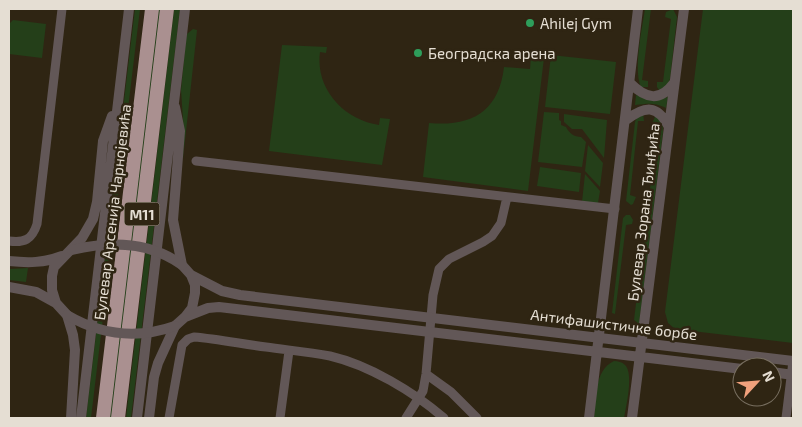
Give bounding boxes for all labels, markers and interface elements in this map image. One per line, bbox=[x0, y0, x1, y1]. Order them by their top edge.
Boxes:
place label: Ahilej Gym bbox=[540, 14, 612, 33]
marker: Ahilej Gym bbox=[524, 17, 536, 29]
place label: Београдска арена bbox=[428, 44, 556, 62]
marker: Београдска арена bbox=[412, 47, 424, 59]
street label: Булевар Арсенија Чарнојевића bbox=[90, 103, 135, 321]
street label: Булевар Зорана Ђинђића bbox=[623, 122, 664, 302]
road number: M11 bbox=[124, 202, 160, 225]
street label: Антифашистичке борбе bbox=[530, 305, 698, 343]
north arrow bbox=[732, 357, 782, 407]
text: N bbox=[759, 368, 779, 384]

